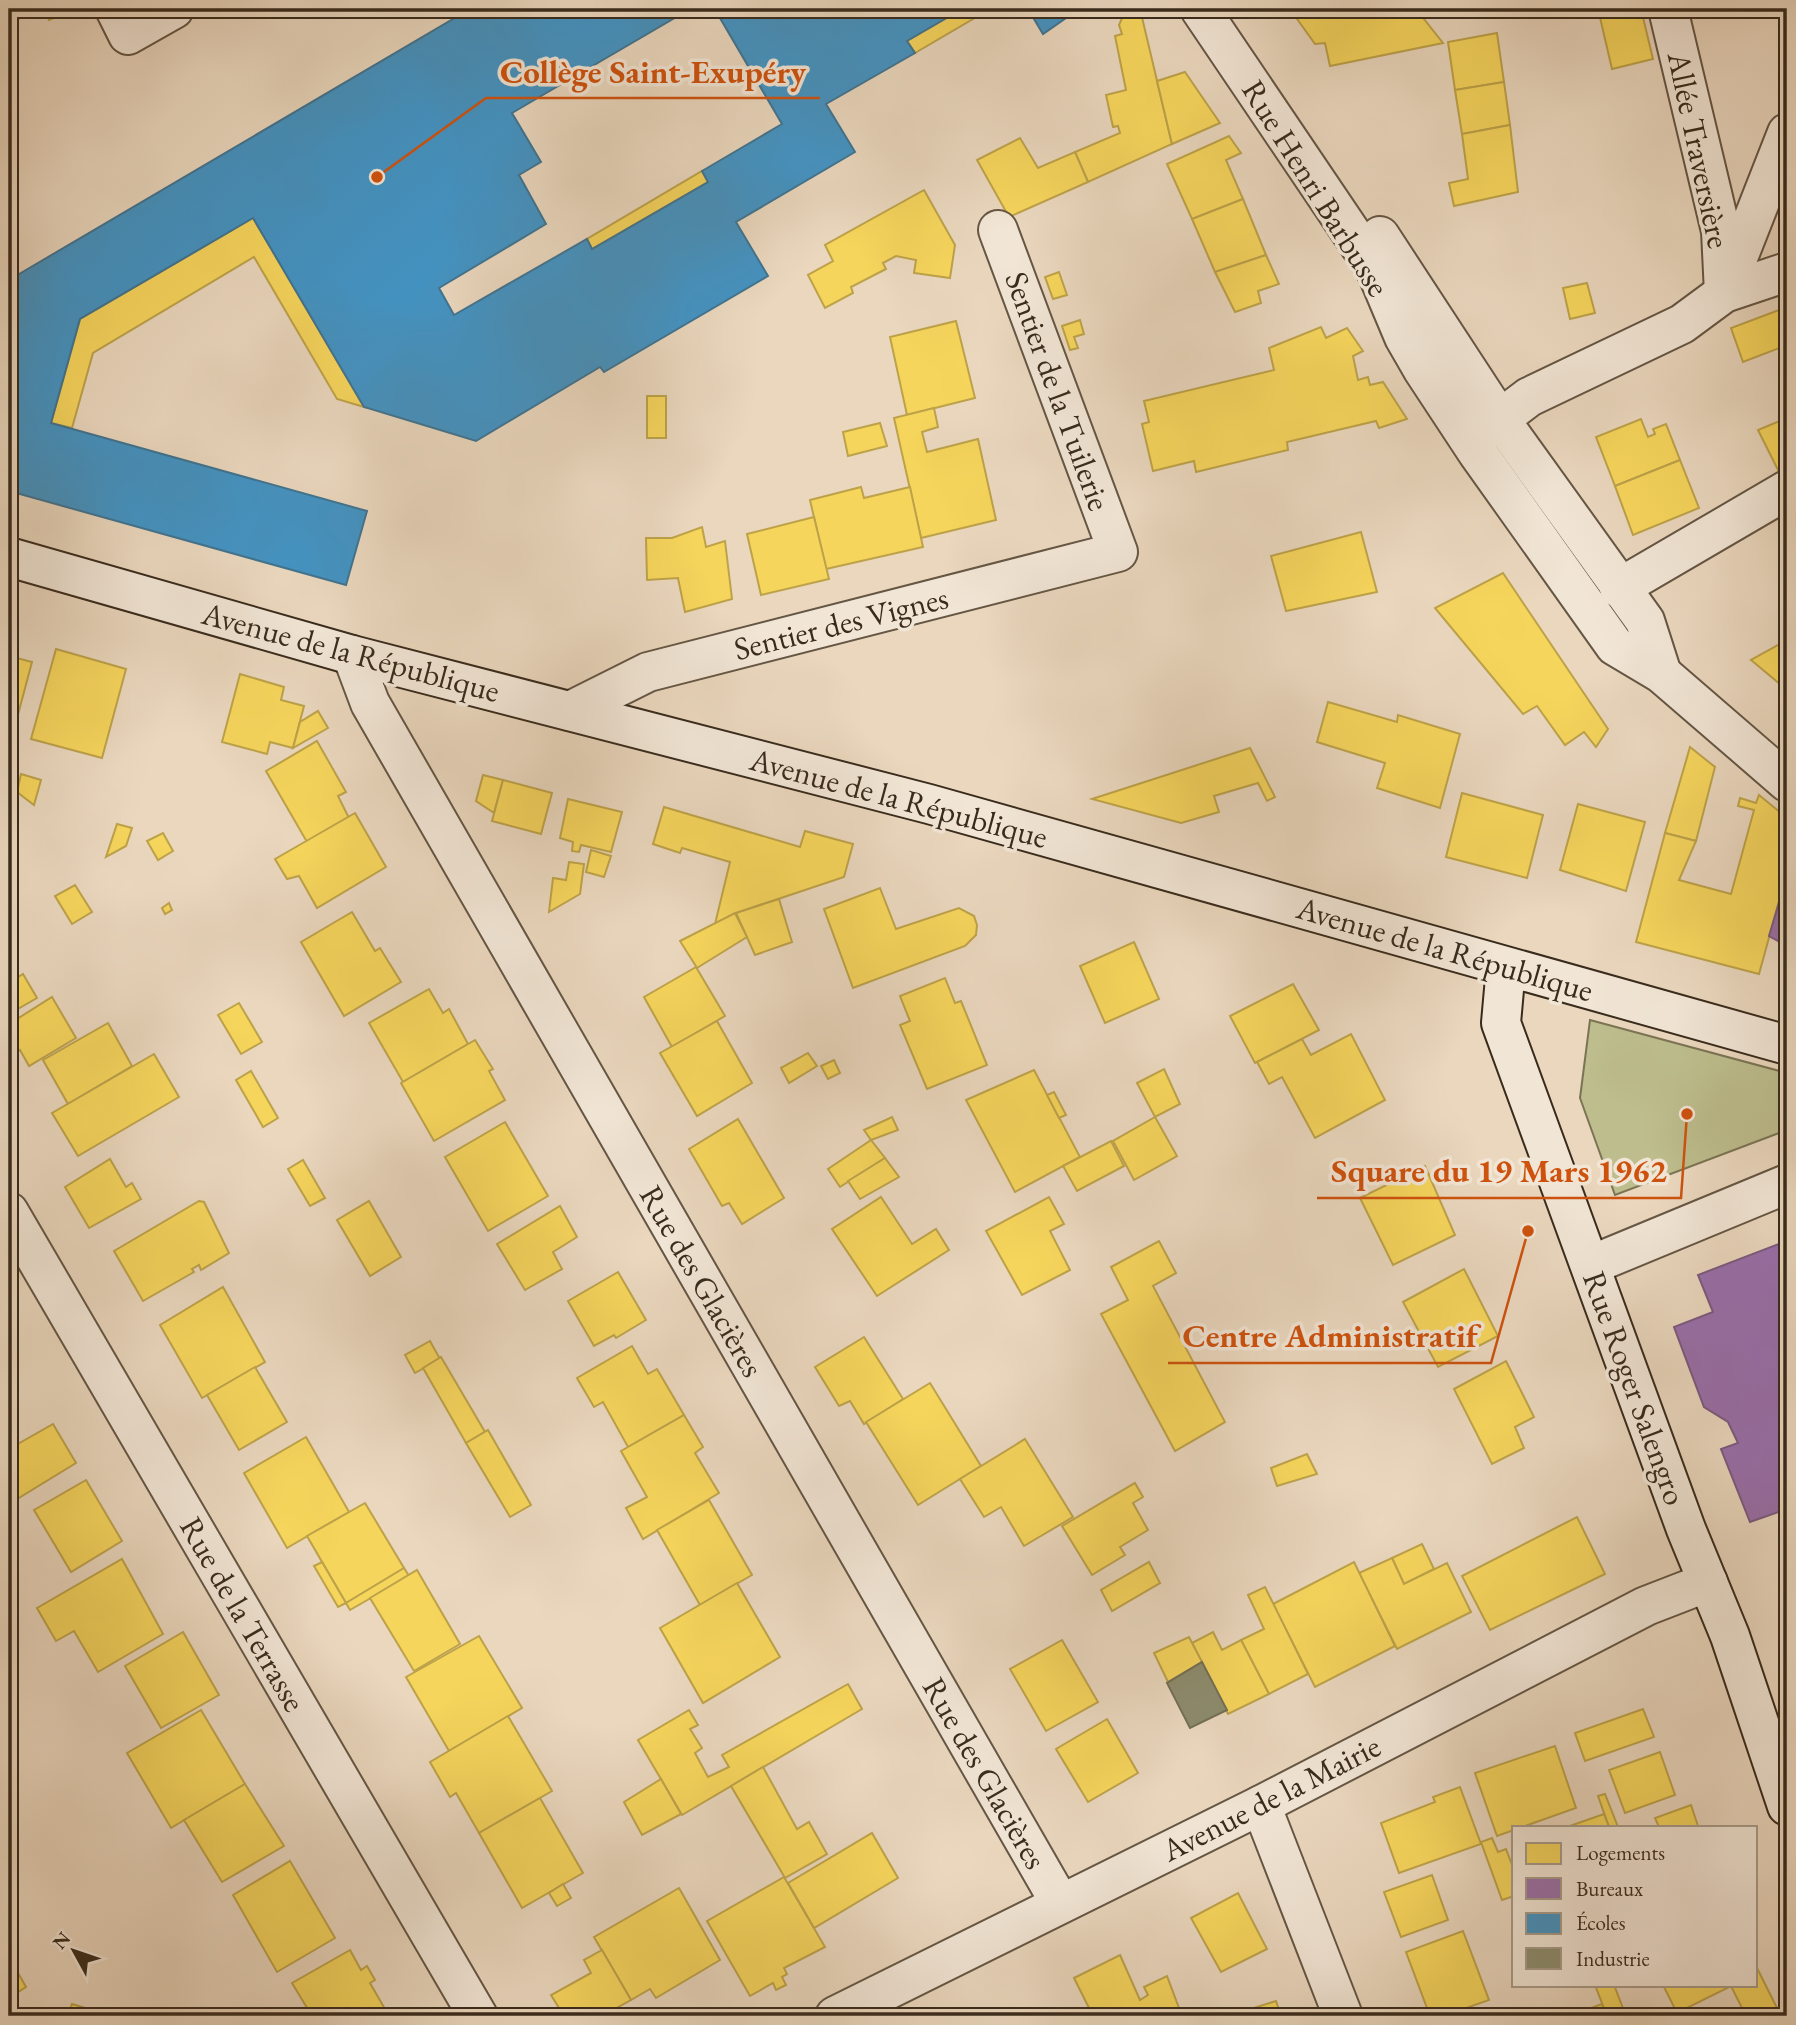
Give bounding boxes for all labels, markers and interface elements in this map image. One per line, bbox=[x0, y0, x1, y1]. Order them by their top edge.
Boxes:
callout: Collège Saint-Exupéry bbox=[486, 44, 820, 98]
street label: Allée Traversière bbox=[1657, 47, 1740, 252]
text: Collège Saint-Exupéry bbox=[500, 50, 807, 93]
street label: Rue Henri Barbusse bbox=[1233, 72, 1399, 304]
street label: Sentier de la Tuilerie bbox=[995, 266, 1121, 516]
street label: Sentier des Vignes bbox=[729, 576, 953, 670]
street label: Avenue de la République bbox=[197, 592, 504, 712]
street label: Avenue de la République bbox=[745, 738, 1052, 858]
street label: Avenue de la République bbox=[1291, 886, 1598, 1011]
callout: Square du 19 Mars 1962 bbox=[1317, 1144, 1681, 1198]
text: Square du 19 Mars 1962 bbox=[1331, 1149, 1667, 1192]
street label: Rue des Glacières bbox=[630, 1178, 774, 1384]
street label: Rue Roger Salengro bbox=[1573, 1265, 1697, 1511]
callout: Centre Administratif bbox=[1168, 1309, 1491, 1363]
text: Centre Administratif bbox=[1182, 1314, 1482, 1357]
street label: Rue de la Terrasse bbox=[170, 1509, 316, 1719]
street label: Rue des Glacières bbox=[913, 1670, 1057, 1876]
street label: Avenue de la Mairie bbox=[1154, 1725, 1387, 1872]
legend bbox=[1512, 1826, 1758, 1986]
text: Logements bbox=[1576, 1839, 1665, 1866]
text: Bureaux bbox=[1576, 1875, 1643, 1902]
text: Écoles bbox=[1576, 1909, 1626, 1936]
north arrow bbox=[38, 1916, 108, 1986]
text: N bbox=[47, 1926, 76, 1954]
text: Industrie bbox=[1576, 1945, 1650, 1972]

